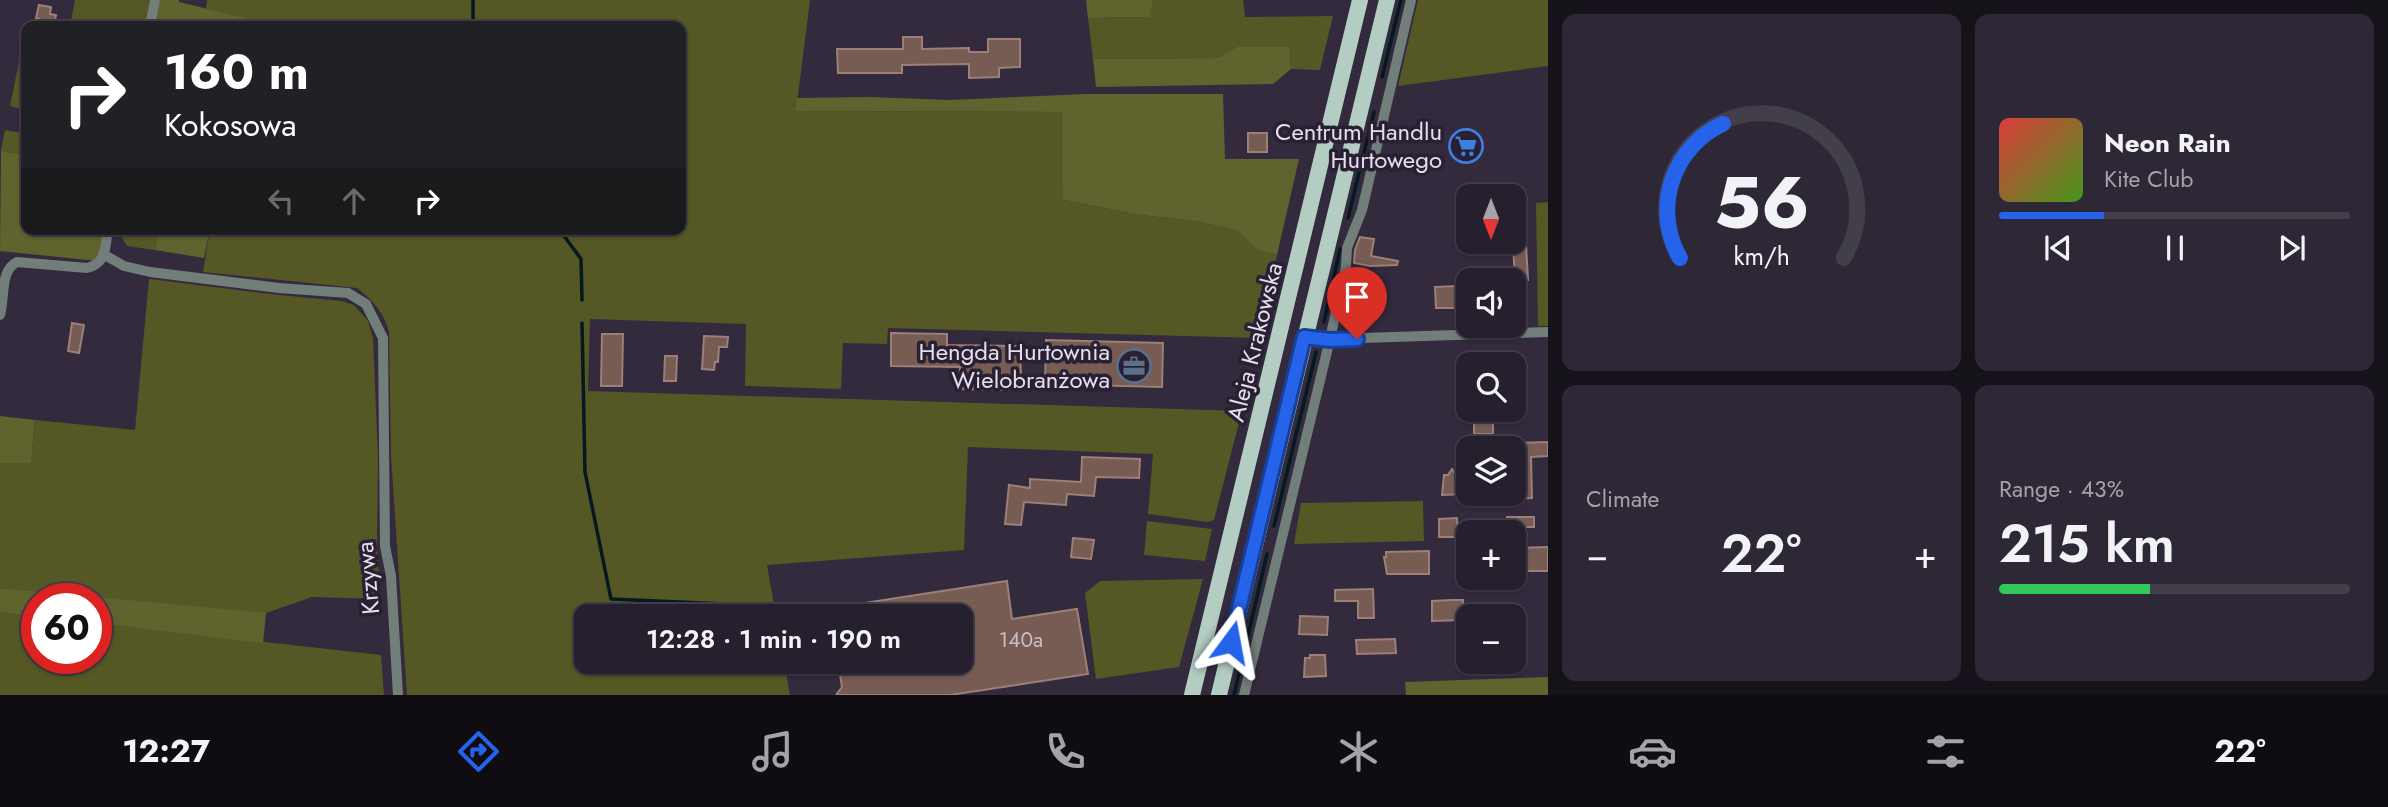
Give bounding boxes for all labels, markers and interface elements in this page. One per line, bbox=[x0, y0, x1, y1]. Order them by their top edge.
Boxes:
text: 160 m bbox=[164, 37, 309, 107]
icon: right bbox=[49, 49, 140, 140]
text: Kokosowa bbox=[164, 102, 297, 148]
place label: Centrum Handlu Hurtowego bbox=[1275, 114, 1442, 177]
text: Neon Rain bbox=[2104, 124, 2231, 162]
supermarket icon: Centrum Handlu Hurtowego bbox=[1447, 127, 1485, 165]
text: 56 bbox=[1714, 151, 1809, 256]
text: Kite Club bbox=[2104, 162, 2193, 196]
icon: left bbox=[262, 182, 300, 220]
icon: ahead bbox=[335, 182, 373, 220]
icon: right bbox=[408, 182, 446, 220]
north arrow bbox=[1456, 184, 1526, 254]
map controls bbox=[1456, 184, 1526, 674]
icon: previous bbox=[2039, 229, 2077, 267]
icon: pause bbox=[2156, 229, 2194, 267]
icon: next bbox=[2273, 229, 2311, 267]
text: km/h bbox=[1733, 238, 1790, 274]
street label: Aleja Krakowska bbox=[1218, 259, 1291, 425]
pin bbox=[1327, 267, 1387, 339]
button: sound bbox=[1456, 268, 1526, 338]
icon: arrive bbox=[1338, 278, 1376, 316]
place label: Hengda Hurtownia Wielobranżowa bbox=[919, 334, 1110, 397]
office icon: Hengda Hurtownia Wielobranżowa bbox=[1115, 347, 1153, 385]
button: search bbox=[1456, 352, 1526, 422]
button: layers bbox=[1456, 436, 1526, 506]
text: Range · 43% bbox=[1999, 472, 2124, 506]
text: Climate bbox=[1586, 482, 1659, 516]
text: 215 km bbox=[1999, 506, 2175, 582]
text: 22° bbox=[1721, 516, 1801, 592]
button: + bbox=[1456, 520, 1526, 590]
text: − bbox=[1586, 527, 1608, 582]
text: + bbox=[1914, 527, 1937, 582]
street label: Krzywa bbox=[347, 540, 388, 616]
speed limit sign: 60 bbox=[21, 583, 112, 674]
button: − bbox=[1456, 604, 1526, 674]
position arrow bbox=[1194, 605, 1268, 679]
text: 12:28 · 1 min · 190 m bbox=[646, 620, 901, 658]
house number: 140a bbox=[999, 625, 1043, 655]
icon: directions bbox=[454, 727, 503, 776]
icon: music bbox=[748, 727, 797, 776]
icon: phone bbox=[1041, 727, 1090, 776]
icon: climate bbox=[1334, 727, 1383, 776]
icon: car bbox=[1628, 727, 1677, 776]
icon: filters bbox=[1921, 727, 1970, 776]
text: 12:27 bbox=[122, 728, 210, 774]
text: 22° bbox=[2214, 728, 2266, 774]

